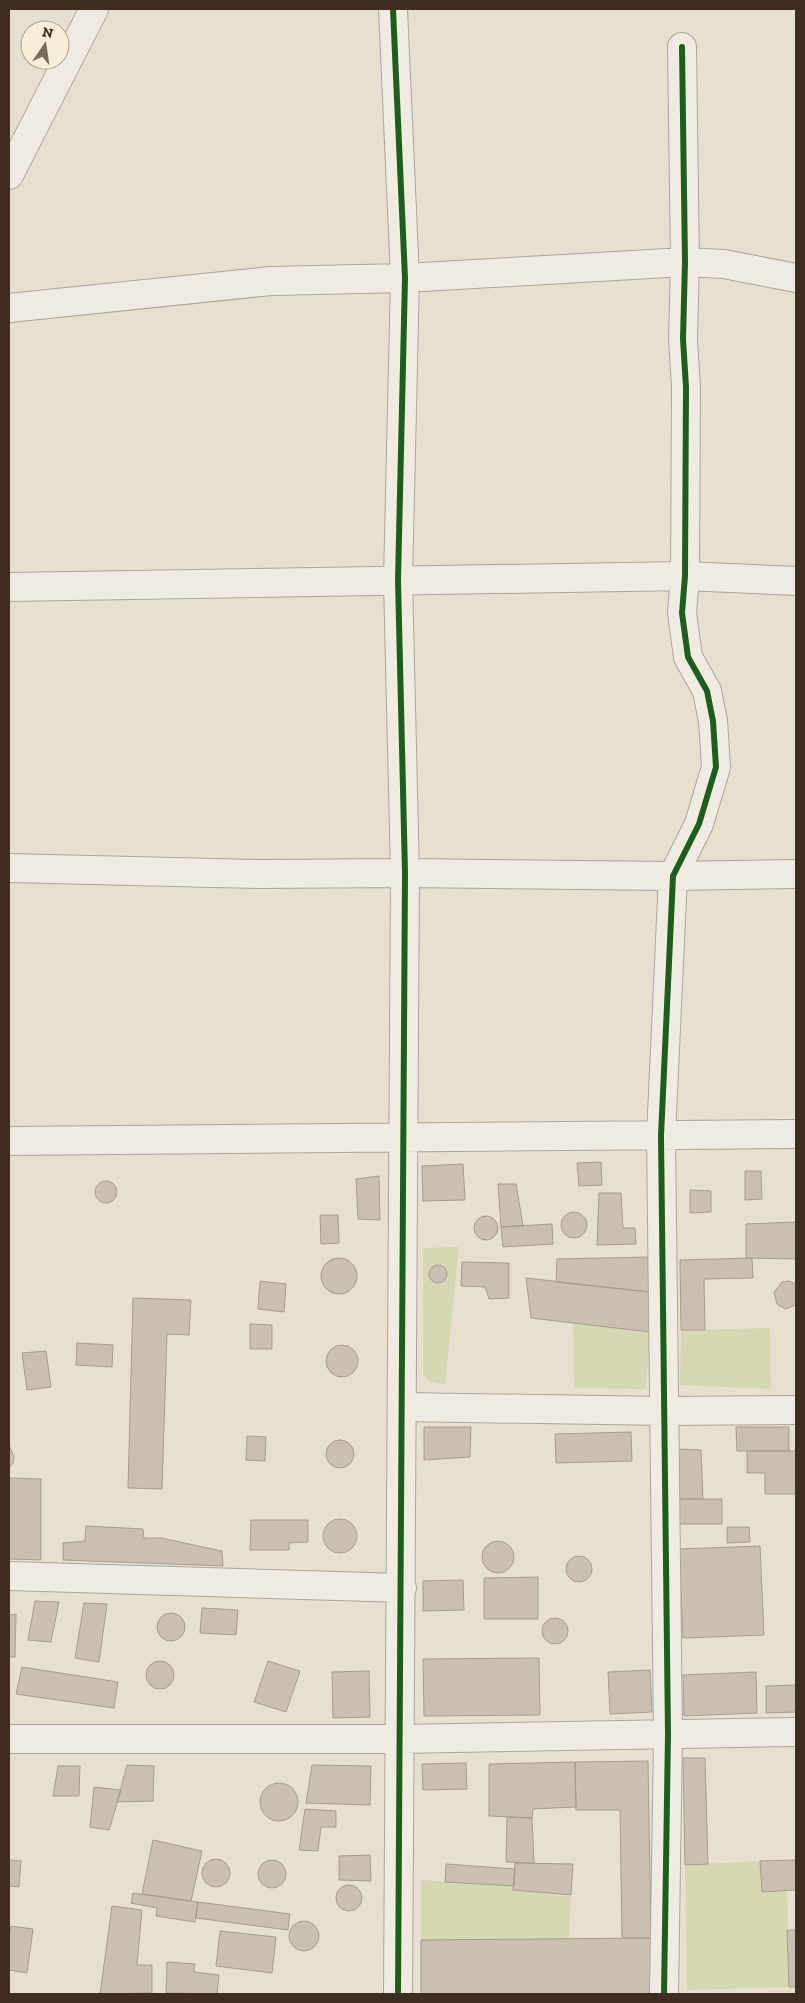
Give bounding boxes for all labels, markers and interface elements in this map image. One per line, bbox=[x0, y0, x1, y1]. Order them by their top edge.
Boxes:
north arrow bbox=[20, 20, 70, 70]
text: N bbox=[41, 23, 55, 42]

